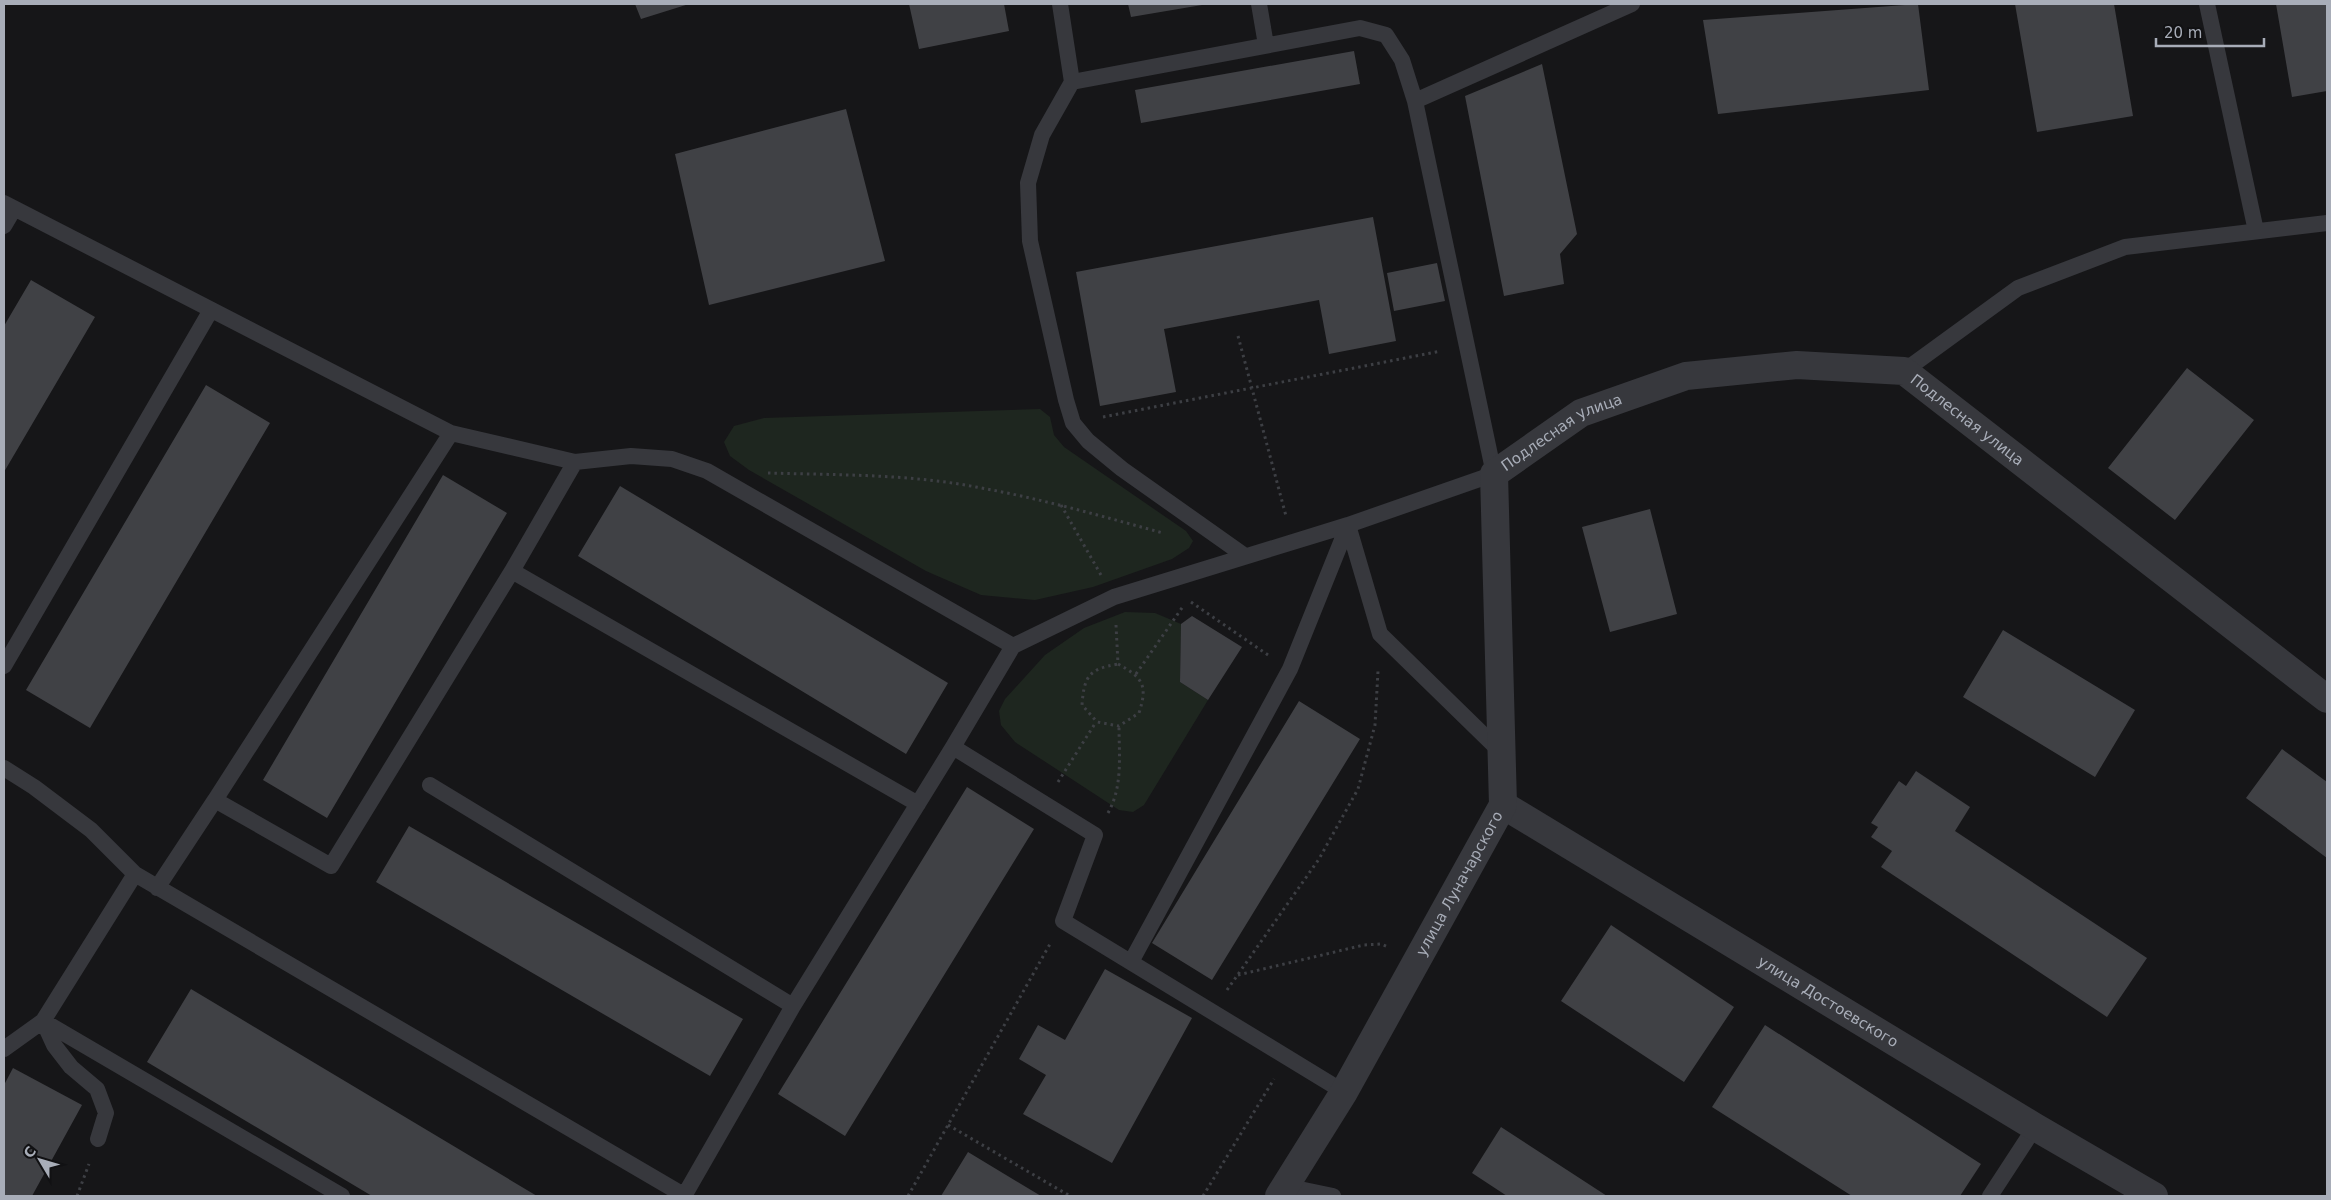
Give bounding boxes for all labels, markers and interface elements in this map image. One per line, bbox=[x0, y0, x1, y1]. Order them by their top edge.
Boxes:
scale bar bbox=[2156, 15, 2264, 47]
text: 20 m bbox=[2164, 24, 2202, 42]
street label: Подлесная улица bbox=[1907, 370, 2027, 469]
street label: Подлесная улица bbox=[1498, 390, 1625, 475]
street label: улица Луначарского bbox=[1412, 808, 1507, 959]
street label: улица Достоевского bbox=[1754, 952, 1902, 1051]
north arrow bbox=[15, 1135, 65, 1185]
text: С bbox=[20, 1143, 39, 1161]

